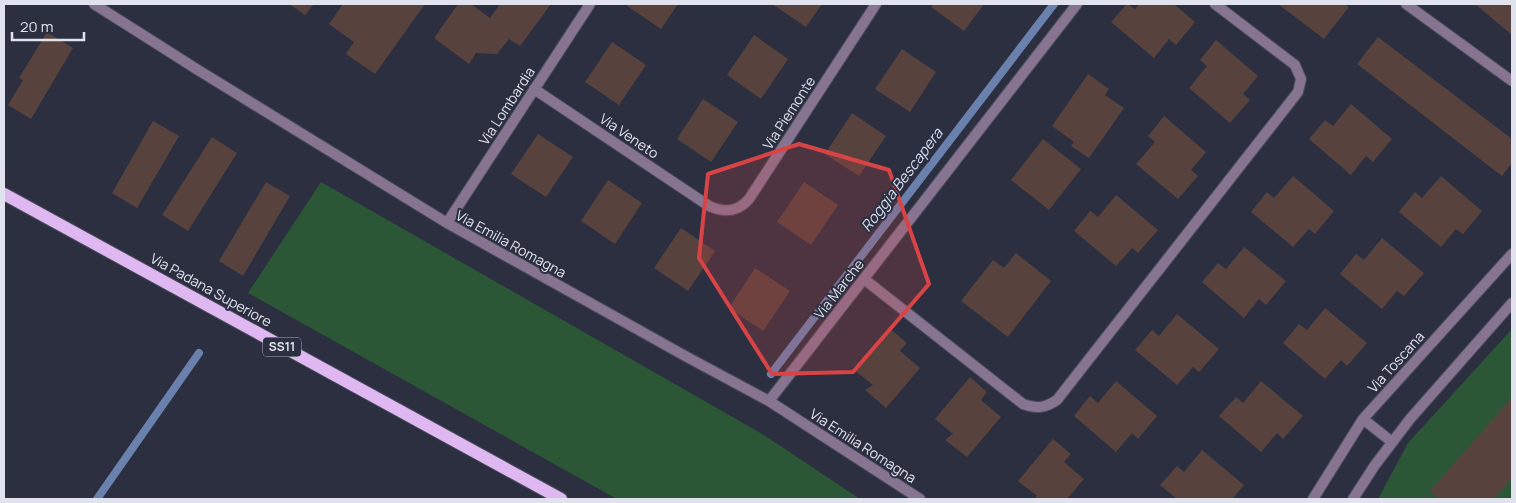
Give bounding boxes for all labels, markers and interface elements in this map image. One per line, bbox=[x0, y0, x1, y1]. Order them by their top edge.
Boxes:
scale bar bbox=[12, 10, 85, 42]
text: 20 m bbox=[20, 16, 53, 37]
street label: Via Lombardia bbox=[474, 63, 539, 148]
street label: Via Piemonte bbox=[758, 72, 819, 153]
street label: Via Veneto bbox=[596, 109, 663, 162]
water label: Roggia Bescapera bbox=[856, 123, 948, 236]
street label: Via Emilia Romagna bbox=[453, 205, 570, 282]
street label: Via Padana Superiore bbox=[147, 248, 275, 331]
street label: Via Marche bbox=[809, 255, 868, 322]
street label: Via Toscana bbox=[1363, 327, 1428, 396]
road number: SS11 bbox=[263, 338, 301, 357]
street label: Via Emilia Romagna bbox=[806, 404, 920, 487]

